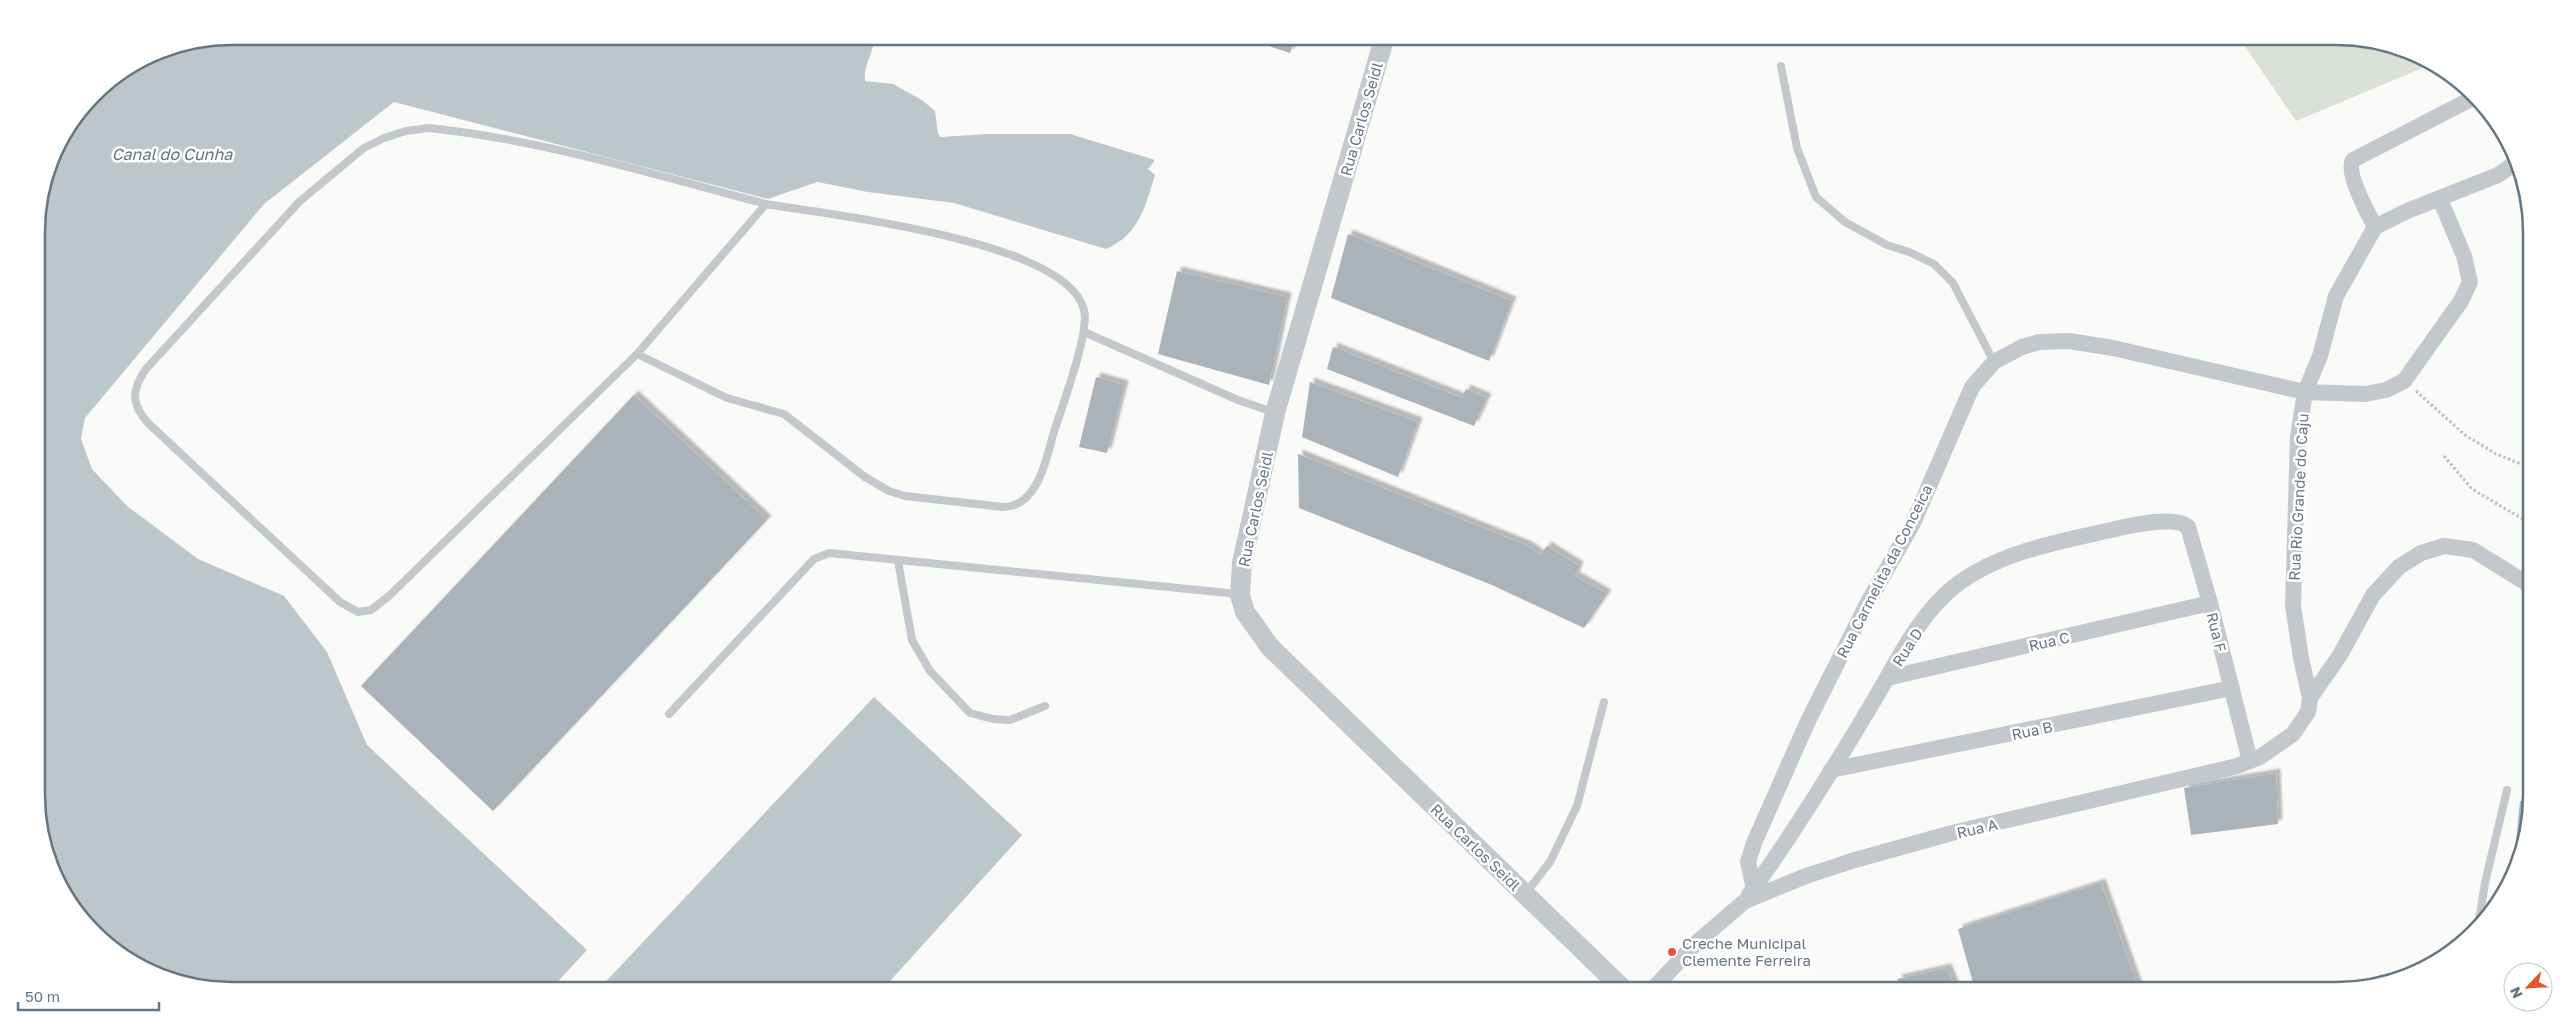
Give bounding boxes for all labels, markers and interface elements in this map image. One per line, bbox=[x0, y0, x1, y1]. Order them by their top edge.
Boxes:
street label: Rua Carlos Seidl bbox=[1336, 60, 1386, 178]
water label: Canal do Cunha bbox=[112, 144, 233, 164]
street label: Rua Rio Grande do Caju bbox=[2285, 413, 2311, 581]
street label: Rua Carlos Seidl bbox=[1234, 450, 1276, 568]
street label: Rua Carmelita da Conceica bbox=[1832, 481, 1936, 661]
street label: Rua F bbox=[2203, 610, 2231, 654]
street label: Rua D bbox=[1888, 625, 1926, 669]
street label: Rua C bbox=[2027, 628, 2071, 654]
street label: Rua B bbox=[2010, 717, 2054, 743]
street label: Rua Carlos Seidl bbox=[1428, 800, 1525, 894]
street label: Rua A bbox=[1955, 815, 1999, 841]
place label: Creche Municipal Clemente Ferreira bbox=[1682, 934, 1811, 969]
marker: Creche Municipal Clemente Ferreira bbox=[1666, 946, 1678, 958]
north arrow bbox=[2503, 962, 2553, 1012]
scale bar bbox=[18, 980, 159, 1012]
text: N bbox=[2506, 984, 2526, 1001]
text: 50 m bbox=[25, 987, 60, 1005]

